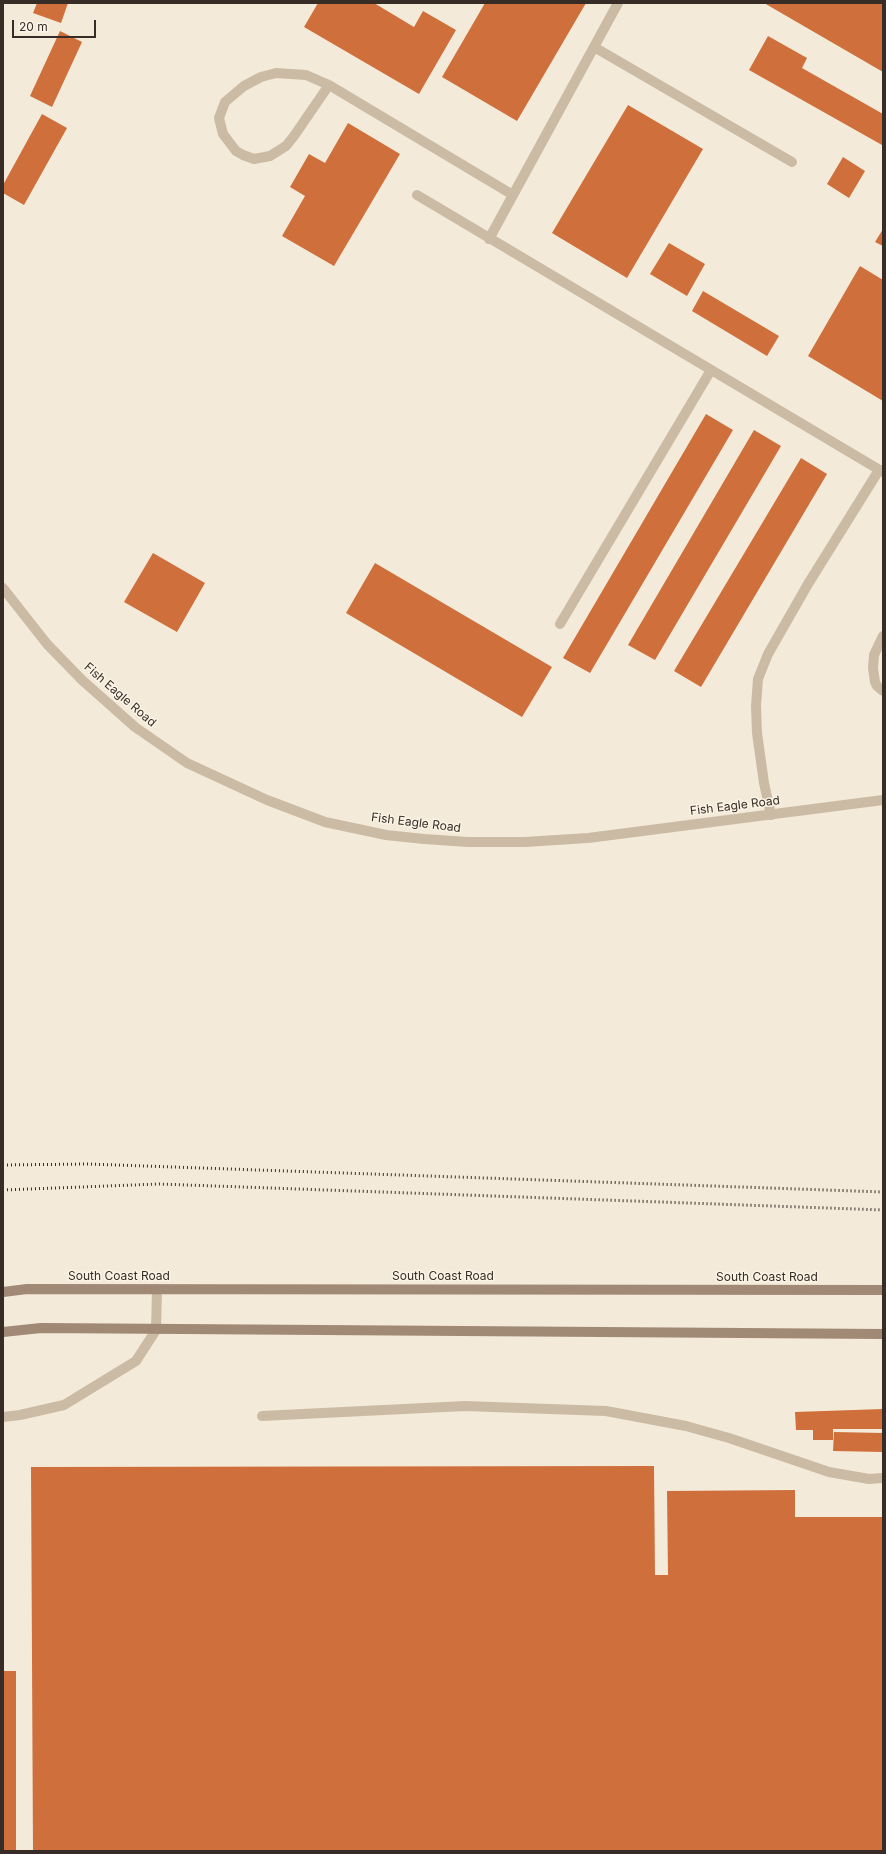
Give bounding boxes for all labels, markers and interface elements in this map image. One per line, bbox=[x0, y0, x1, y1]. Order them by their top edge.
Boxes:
scale bar bbox=[14, 12, 98, 38]
text: 20 m bbox=[19, 19, 48, 34]
street label: Fish Eagle Road bbox=[81, 660, 159, 730]
street label: Fish Eagle Road bbox=[689, 793, 781, 819]
street label: Fish Eagle Road bbox=[370, 810, 462, 836]
street label: South Coast Road bbox=[68, 1269, 170, 1283]
street label: South Coast Road bbox=[392, 1269, 494, 1283]
street label: South Coast Road bbox=[716, 1270, 818, 1284]

